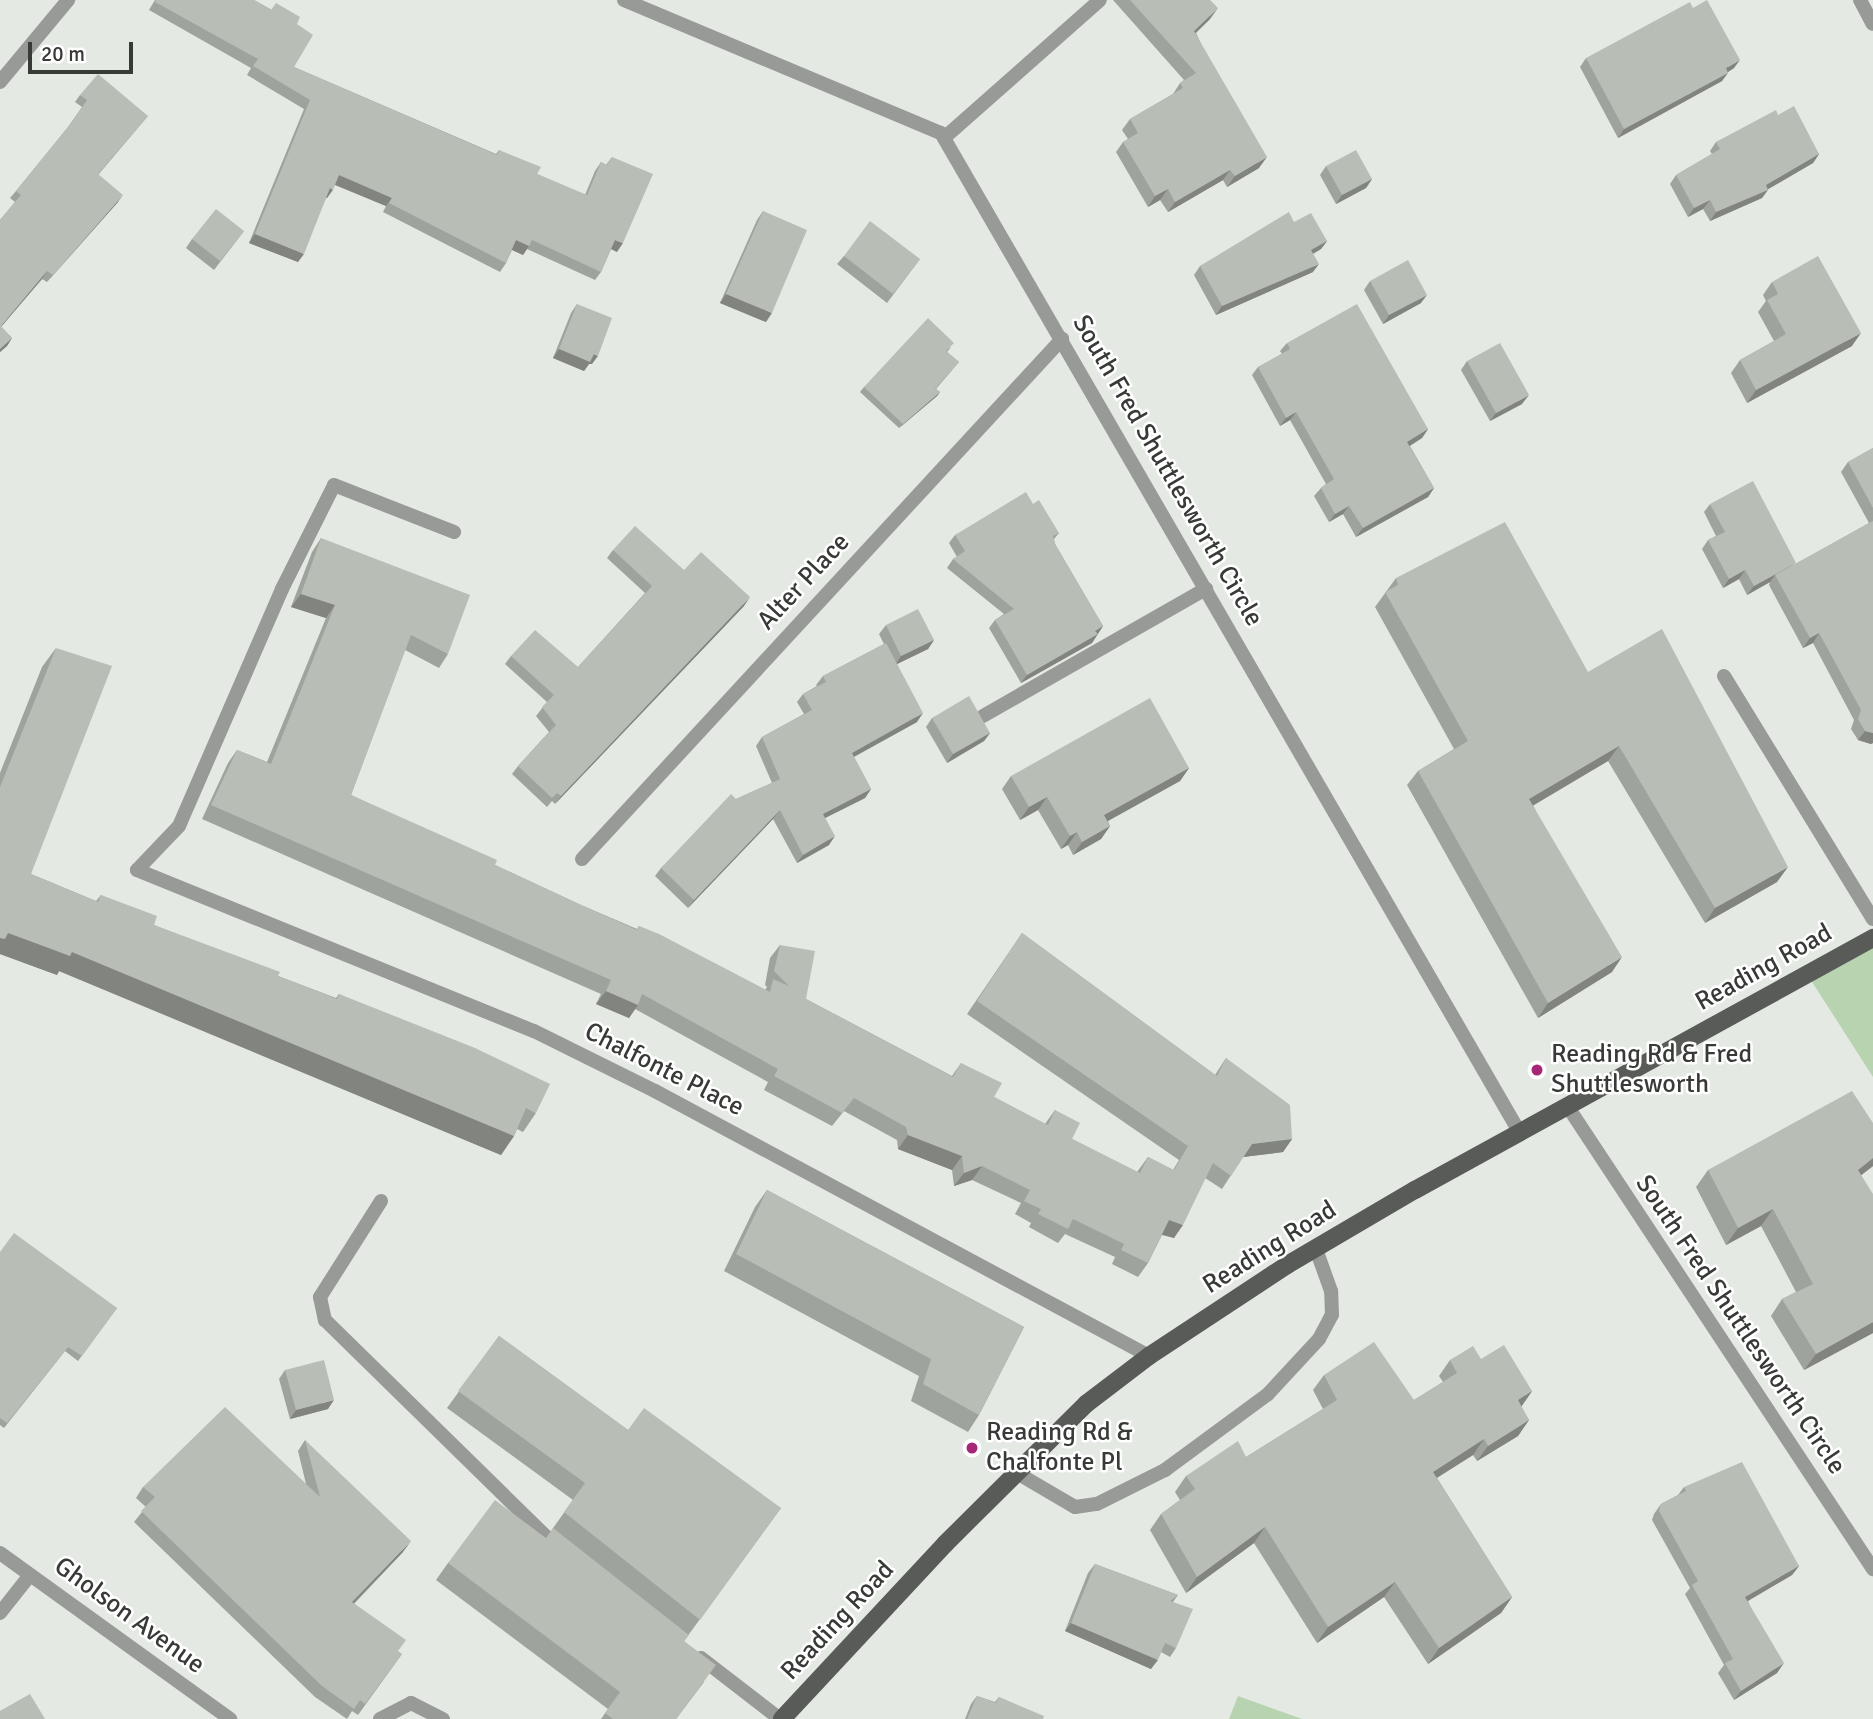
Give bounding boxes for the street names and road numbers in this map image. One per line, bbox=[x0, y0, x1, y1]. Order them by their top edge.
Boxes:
street label: South Fred Shuttlesworth Circle bbox=[1065, 310, 1269, 632]
street label: Alter Place bbox=[751, 527, 857, 637]
street label: Reading Road bbox=[1690, 918, 1838, 1018]
street label: Chalfonte Place bbox=[579, 1016, 749, 1124]
street label: South Fred Shuttlesworth Circle bbox=[1628, 1170, 1852, 1480]
street label: Reading Road bbox=[1198, 1195, 1342, 1301]
street label: Gholson Avenue bbox=[48, 1551, 210, 1681]
street label: Reading Road bbox=[775, 1555, 901, 1687]

